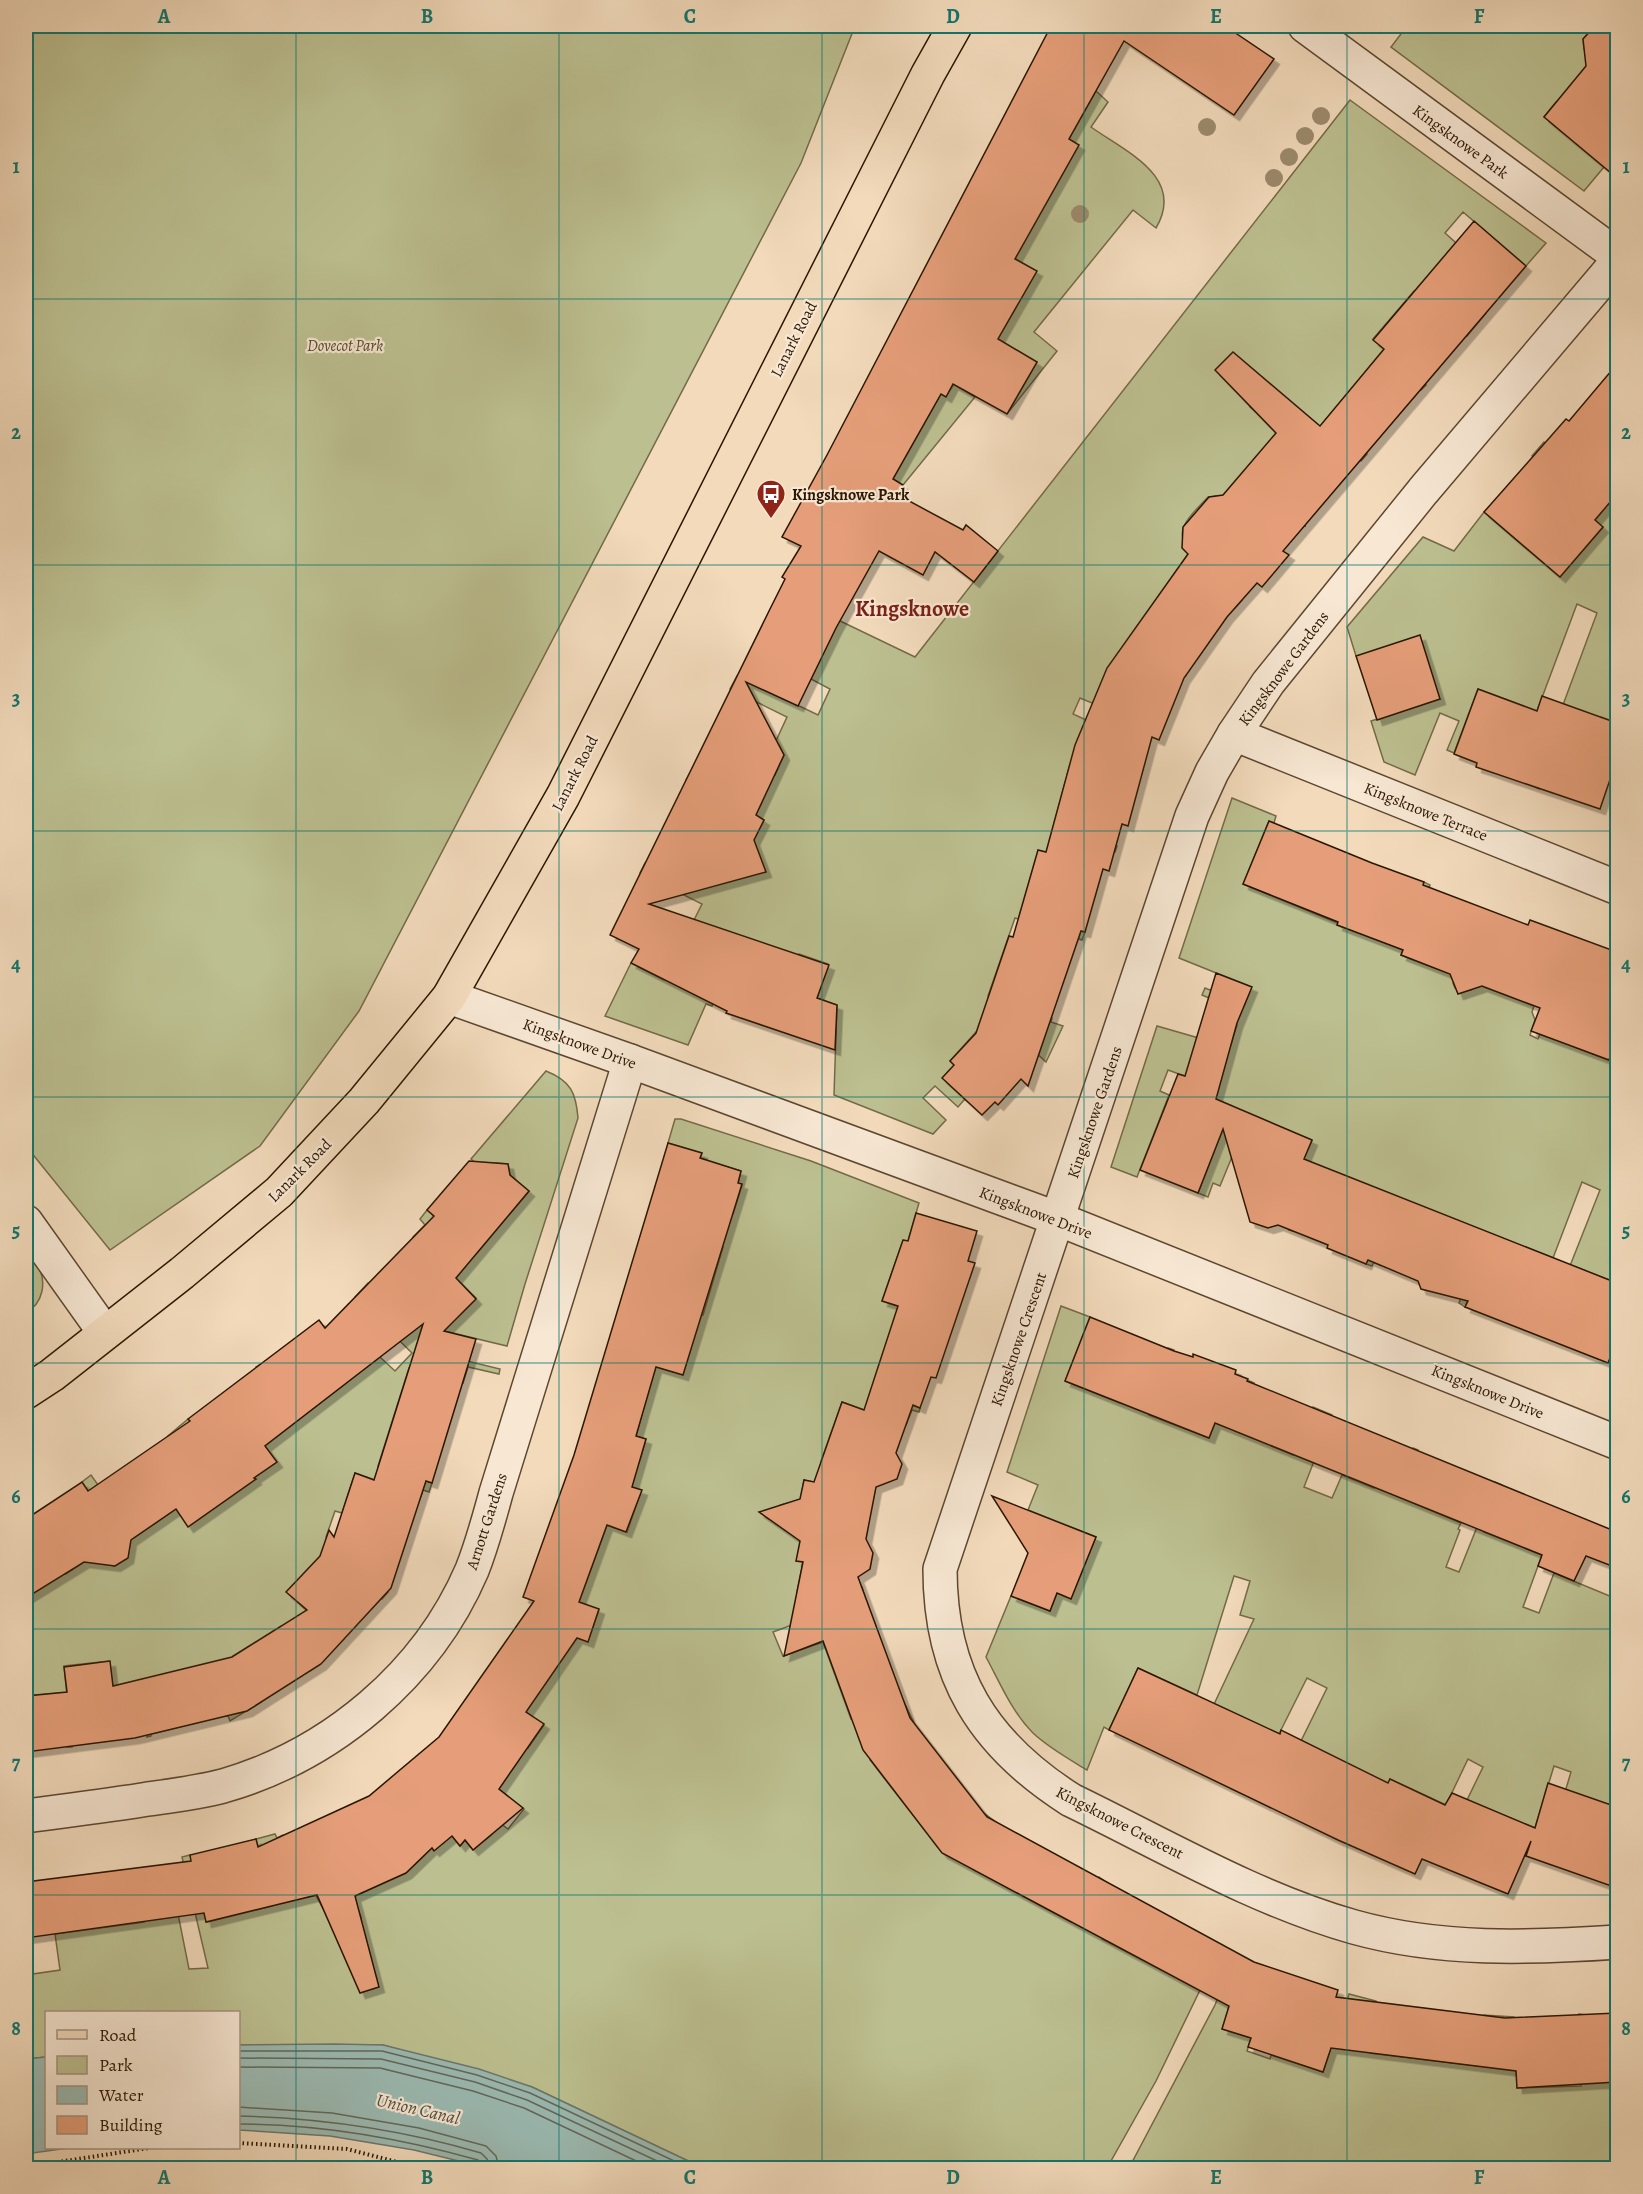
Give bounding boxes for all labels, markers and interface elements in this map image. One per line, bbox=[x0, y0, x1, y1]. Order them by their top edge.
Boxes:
text: A bbox=[157, 3, 171, 30]
text: B bbox=[421, 3, 433, 30]
text: C bbox=[684, 3, 696, 30]
text: D bbox=[946, 3, 960, 30]
text: E bbox=[1210, 3, 1222, 30]
text: F bbox=[1474, 3, 1485, 30]
street label: Kingsknowe Park bbox=[1408, 100, 1513, 184]
text: 1 bbox=[12, 153, 20, 180]
text: 1 bbox=[1622, 153, 1630, 180]
street label: Lanark Road bbox=[765, 297, 823, 381]
park label: Dovecot Park bbox=[307, 335, 383, 357]
text: 2 bbox=[11, 419, 21, 446]
text: 2 bbox=[1621, 419, 1631, 446]
bus stop icon: Kingsknowe Park bbox=[755, 478, 787, 520]
place label: Kingsknowe Park bbox=[792, 484, 910, 506]
district label: Kingsknowe bbox=[855, 594, 969, 624]
street label: Kingsknowe Gardens bbox=[1233, 607, 1334, 731]
text: 3 bbox=[12, 685, 20, 712]
text: 3 bbox=[1622, 685, 1630, 712]
street label: Lanark Road bbox=[546, 731, 604, 815]
street label: Kingsknowe Terrace bbox=[1360, 777, 1491, 847]
text: 4 bbox=[11, 951, 21, 978]
text: 4 bbox=[1621, 951, 1631, 978]
street label: Kingsknowe Drive bbox=[520, 1013, 640, 1075]
street label: Kingsknowe Gardens bbox=[1062, 1043, 1128, 1181]
street label: Lanark Road bbox=[263, 1134, 337, 1208]
street label: Kingsknowe Drive bbox=[976, 1181, 1095, 1245]
text: 5 bbox=[12, 1217, 20, 1244]
text: 5 bbox=[1622, 1217, 1630, 1244]
street label: Kingsknowe Crescent bbox=[986, 1269, 1052, 1409]
street label: Kingsknowe Drive bbox=[1428, 1359, 1547, 1425]
street label: Arnott Gardens bbox=[461, 1470, 513, 1573]
text: 6 bbox=[11, 1483, 21, 1510]
text: 6 bbox=[1621, 1483, 1631, 1510]
text: 7 bbox=[12, 1749, 21, 1776]
text: 7 bbox=[1622, 1749, 1631, 1776]
street label: Kingsknowe Crescent bbox=[1052, 1781, 1187, 1865]
legend bbox=[45, 2011, 240, 2149]
text: 8 bbox=[11, 2015, 21, 2042]
text: 8 bbox=[1621, 2015, 1631, 2042]
text: Road bbox=[99, 2023, 137, 2047]
text: Park bbox=[99, 2053, 133, 2077]
text: Water bbox=[98, 2083, 144, 2107]
water label: Union Canal bbox=[374, 2088, 463, 2130]
text: Building bbox=[99, 2113, 163, 2137]
text: A bbox=[157, 2164, 171, 2191]
text: B bbox=[421, 2164, 433, 2191]
text: C bbox=[684, 2164, 696, 2191]
text: D bbox=[946, 2164, 960, 2191]
text: E bbox=[1210, 2164, 1222, 2191]
text: F bbox=[1474, 2164, 1485, 2191]

